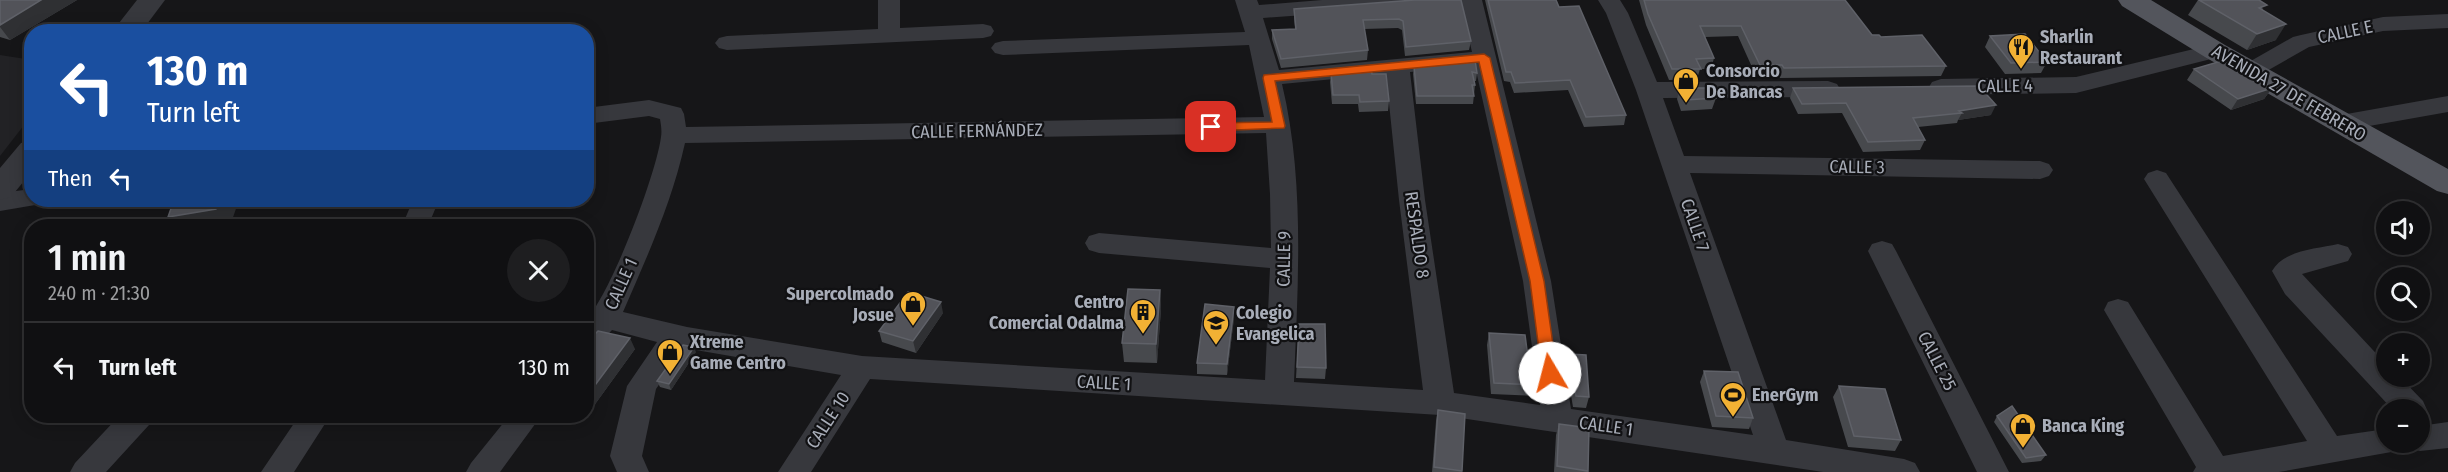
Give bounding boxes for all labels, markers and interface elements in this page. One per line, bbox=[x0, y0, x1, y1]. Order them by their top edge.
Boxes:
street label: CALLE E bbox=[2315, 15, 2375, 49]
place label: Sharlin Restaurant bbox=[2040, 26, 2123, 69]
restaurant icon: Sharlin Restaurant bbox=[2006, 32, 2036, 70]
street label: AVENIDA 27 DE FEBRERO bbox=[2208, 40, 2370, 146]
text: 130 m bbox=[147, 46, 248, 96]
icon: left bbox=[48, 48, 126, 126]
place label: Consorcio De Bancas bbox=[1706, 60, 1783, 103]
shop icon: Consorcio De Bancas bbox=[1671, 66, 1701, 104]
street label: CALLE 4 bbox=[1977, 75, 2033, 97]
text: Turn left bbox=[147, 97, 240, 129]
pin bbox=[1185, 101, 1236, 152]
icon: arrive bbox=[1194, 110, 1227, 143]
street label: CALLE FERNÁNDEZ bbox=[911, 118, 1043, 143]
street label: CALLE 3 bbox=[1829, 156, 1885, 178]
icon: left bbox=[104, 162, 137, 195]
text: Then bbox=[48, 165, 92, 192]
street label: RESPALDO 8 bbox=[1400, 190, 1434, 280]
street label: CALLE 7 bbox=[1676, 196, 1714, 254]
map controls bbox=[2376, 201, 2430, 453]
button: sound bbox=[2376, 201, 2430, 255]
street label: CALLE 9 bbox=[1273, 231, 1295, 287]
text: 1 min bbox=[48, 236, 126, 280]
button: close bbox=[507, 239, 570, 302]
street label: CALLE 1 bbox=[600, 255, 642, 313]
button: search bbox=[2376, 267, 2430, 321]
text: 240 m · 21:30 bbox=[48, 281, 150, 305]
place label: Supercolmado Josue bbox=[786, 283, 894, 326]
shop icon: Supercolmado Josue bbox=[898, 289, 928, 327]
place label: Centro Comercial Odalma bbox=[989, 291, 1124, 334]
building icon: Centro Comercial Odalma bbox=[1128, 297, 1158, 335]
place label: Colegio Evangelica bbox=[1236, 302, 1315, 345]
school or university icon: Colegio Evangelica bbox=[1201, 308, 1231, 346]
street label: CALLE 25 bbox=[1913, 328, 1961, 394]
place label: Xtreme Game Centro bbox=[689, 331, 786, 374]
button: + bbox=[2376, 333, 2430, 387]
shop icon: Xtreme Game Centro bbox=[655, 337, 685, 375]
position arrow bbox=[1518, 341, 1582, 405]
icon: left bbox=[48, 351, 81, 384]
text: Turn left bbox=[99, 354, 177, 381]
text: 130 m bbox=[518, 354, 570, 381]
street label: CALLE 1 bbox=[1076, 371, 1132, 395]
sports icon: EnerGym bbox=[1718, 380, 1748, 418]
place label: EnerGym bbox=[1752, 384, 1818, 406]
street label: CALLE 10 bbox=[801, 387, 855, 453]
button: − bbox=[2376, 399, 2430, 453]
street label: CALLE 1 bbox=[1578, 411, 1634, 441]
shop icon: Banca King bbox=[2008, 411, 2038, 449]
place label: Banca King bbox=[2042, 415, 2124, 437]

